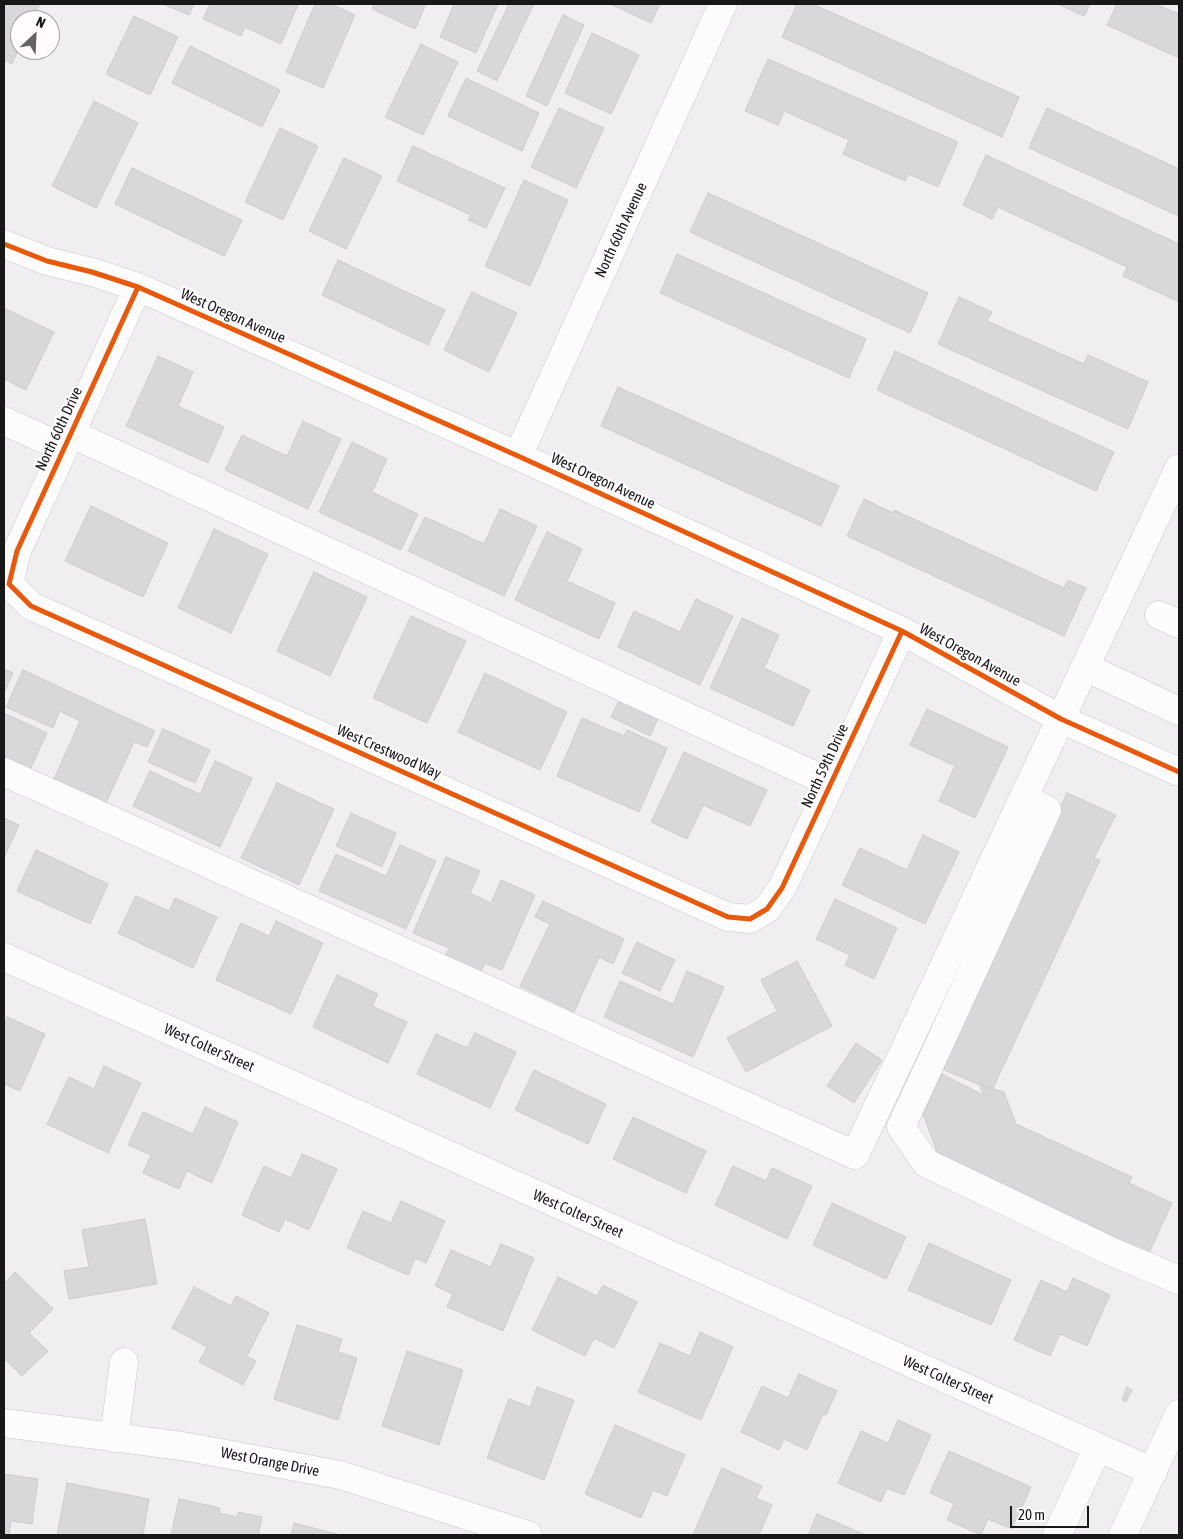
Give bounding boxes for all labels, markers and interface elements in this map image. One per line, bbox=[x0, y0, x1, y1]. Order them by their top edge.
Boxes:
north arrow bbox=[10, 10, 60, 60]
text: N bbox=[34, 13, 48, 31]
street label: North 60th Avenue bbox=[591, 179, 651, 281]
street label: West Oregon Avenue bbox=[178, 285, 288, 347]
street label: North 60th Drive bbox=[32, 384, 86, 474]
street label: West Oregon Avenue bbox=[548, 449, 658, 513]
street label: West Oregon Avenue bbox=[916, 620, 1024, 690]
street label: West Crestwood Way bbox=[334, 721, 444, 783]
street label: North 59th Drive bbox=[798, 721, 852, 811]
street label: West Colter Street bbox=[161, 1020, 257, 1076]
street label: West Colter Street bbox=[530, 1186, 626, 1242]
street label: West Colter Street bbox=[900, 1352, 996, 1408]
street label: West Orange Drive bbox=[219, 1444, 321, 1480]
scale bar bbox=[1013, 1496, 1092, 1528]
text: 20 m bbox=[1018, 1506, 1045, 1523]

